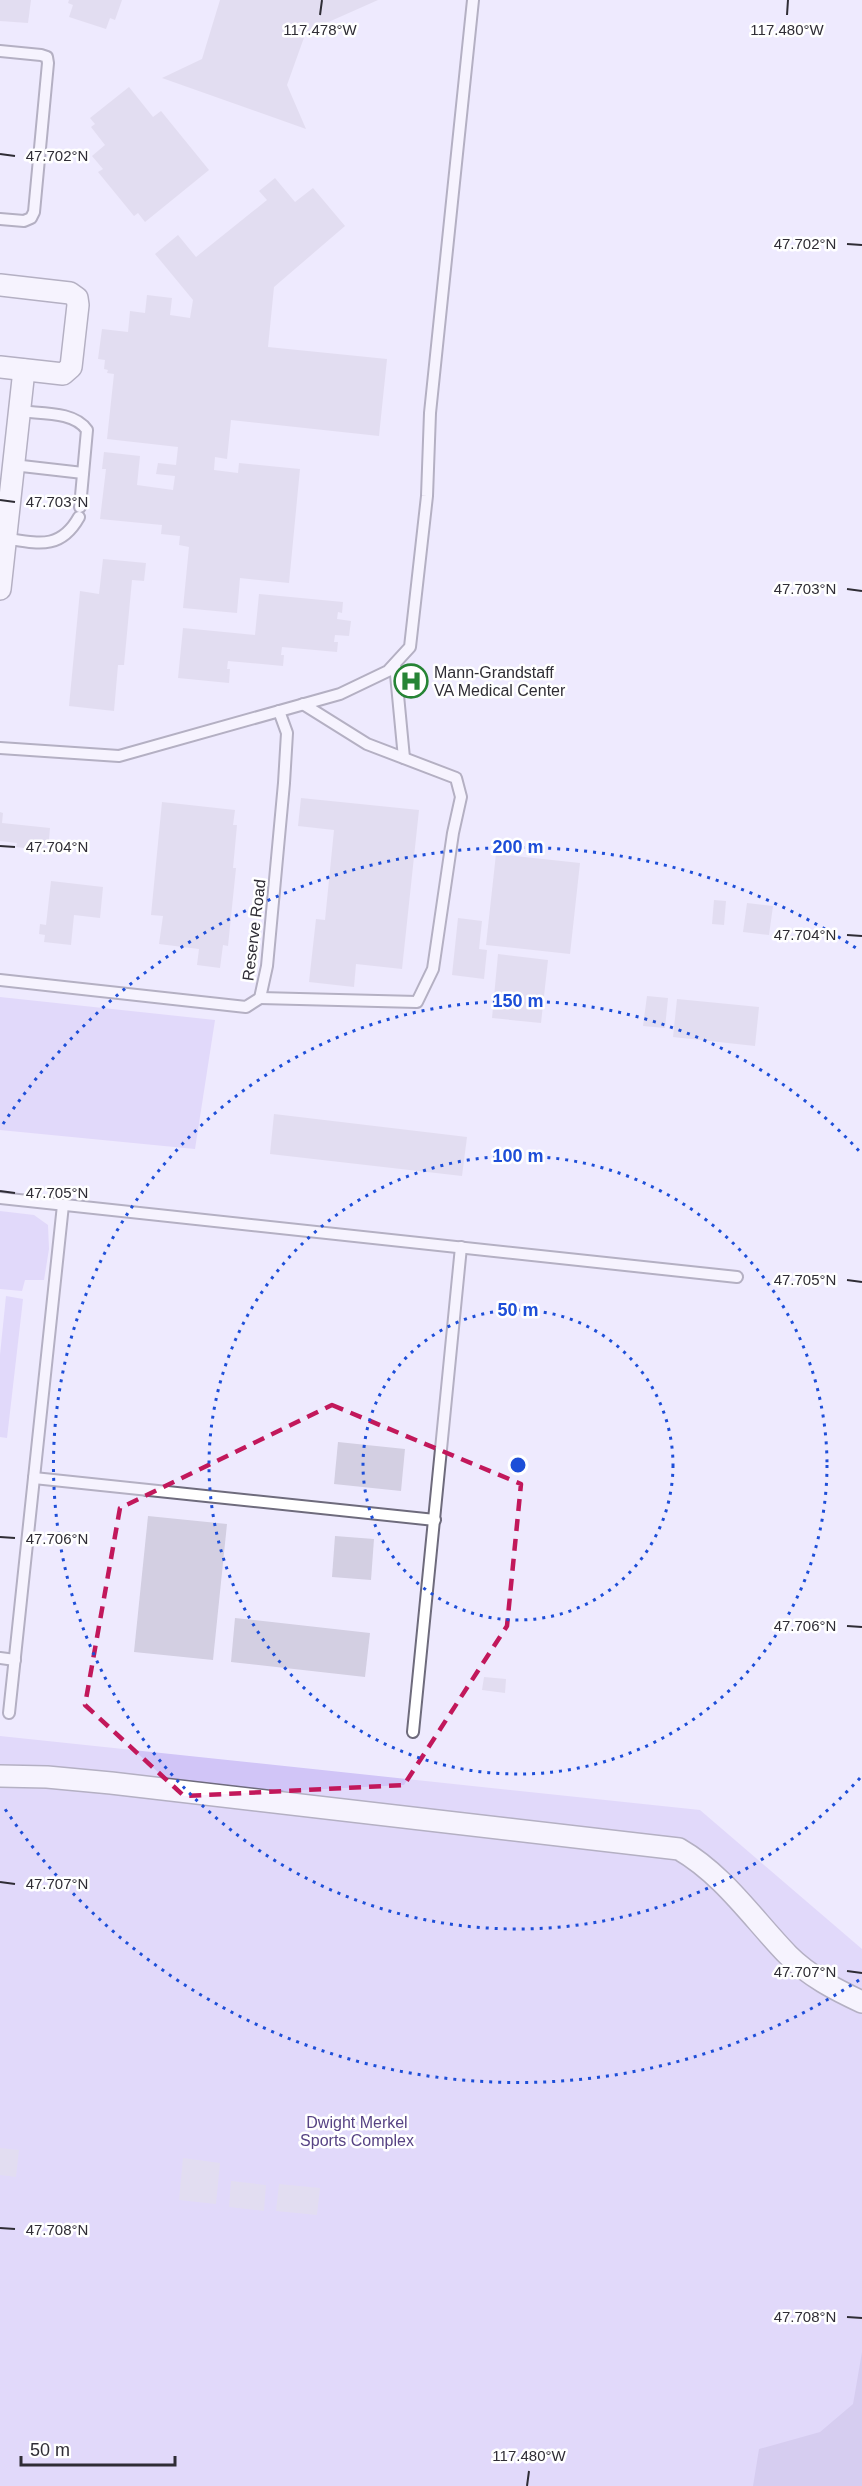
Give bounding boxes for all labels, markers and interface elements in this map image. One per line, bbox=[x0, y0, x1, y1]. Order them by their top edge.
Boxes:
text: 117.478°W bbox=[283, 21, 357, 38]
text: 117.480°W bbox=[750, 21, 824, 38]
text: 47.702°N bbox=[26, 147, 88, 164]
text: 47.702°N bbox=[774, 235, 836, 252]
text: 47.703°N bbox=[26, 493, 88, 510]
text: 47.703°N bbox=[774, 580, 836, 597]
hospital icon: Mann-Grandstaff VA Medical Center bbox=[393, 663, 429, 699]
place label: Mann-Grandstaff VA Medical Center bbox=[434, 664, 566, 699]
text: 200 m bbox=[492, 837, 544, 857]
text: 47.704°N bbox=[26, 838, 88, 855]
street label: Reserve Road bbox=[239, 878, 269, 982]
text: 47.704°N bbox=[774, 926, 836, 943]
text: 150 m bbox=[492, 991, 544, 1011]
text: 100 m bbox=[492, 1146, 544, 1166]
text: 47.705°N bbox=[26, 1184, 88, 1201]
text: 47.705°N bbox=[774, 1271, 836, 1288]
text: 50 m bbox=[497, 1300, 539, 1320]
centre of rings bbox=[508, 1455, 528, 1475]
text: 47.706°N bbox=[26, 1530, 88, 1547]
text: 47.706°N bbox=[774, 1617, 836, 1634]
text: 47.707°N bbox=[26, 1875, 88, 1892]
text: 47.707°N bbox=[774, 1963, 836, 1980]
park label: Dwight Merkel Sports Complex bbox=[300, 2114, 414, 2149]
text: 47.708°N bbox=[26, 2221, 88, 2238]
text: 47.708°N bbox=[774, 2308, 836, 2325]
scale bar bbox=[21, 2429, 176, 2467]
text: 50 m bbox=[30, 2440, 70, 2460]
text: 117.480°W bbox=[492, 2447, 566, 2464]

